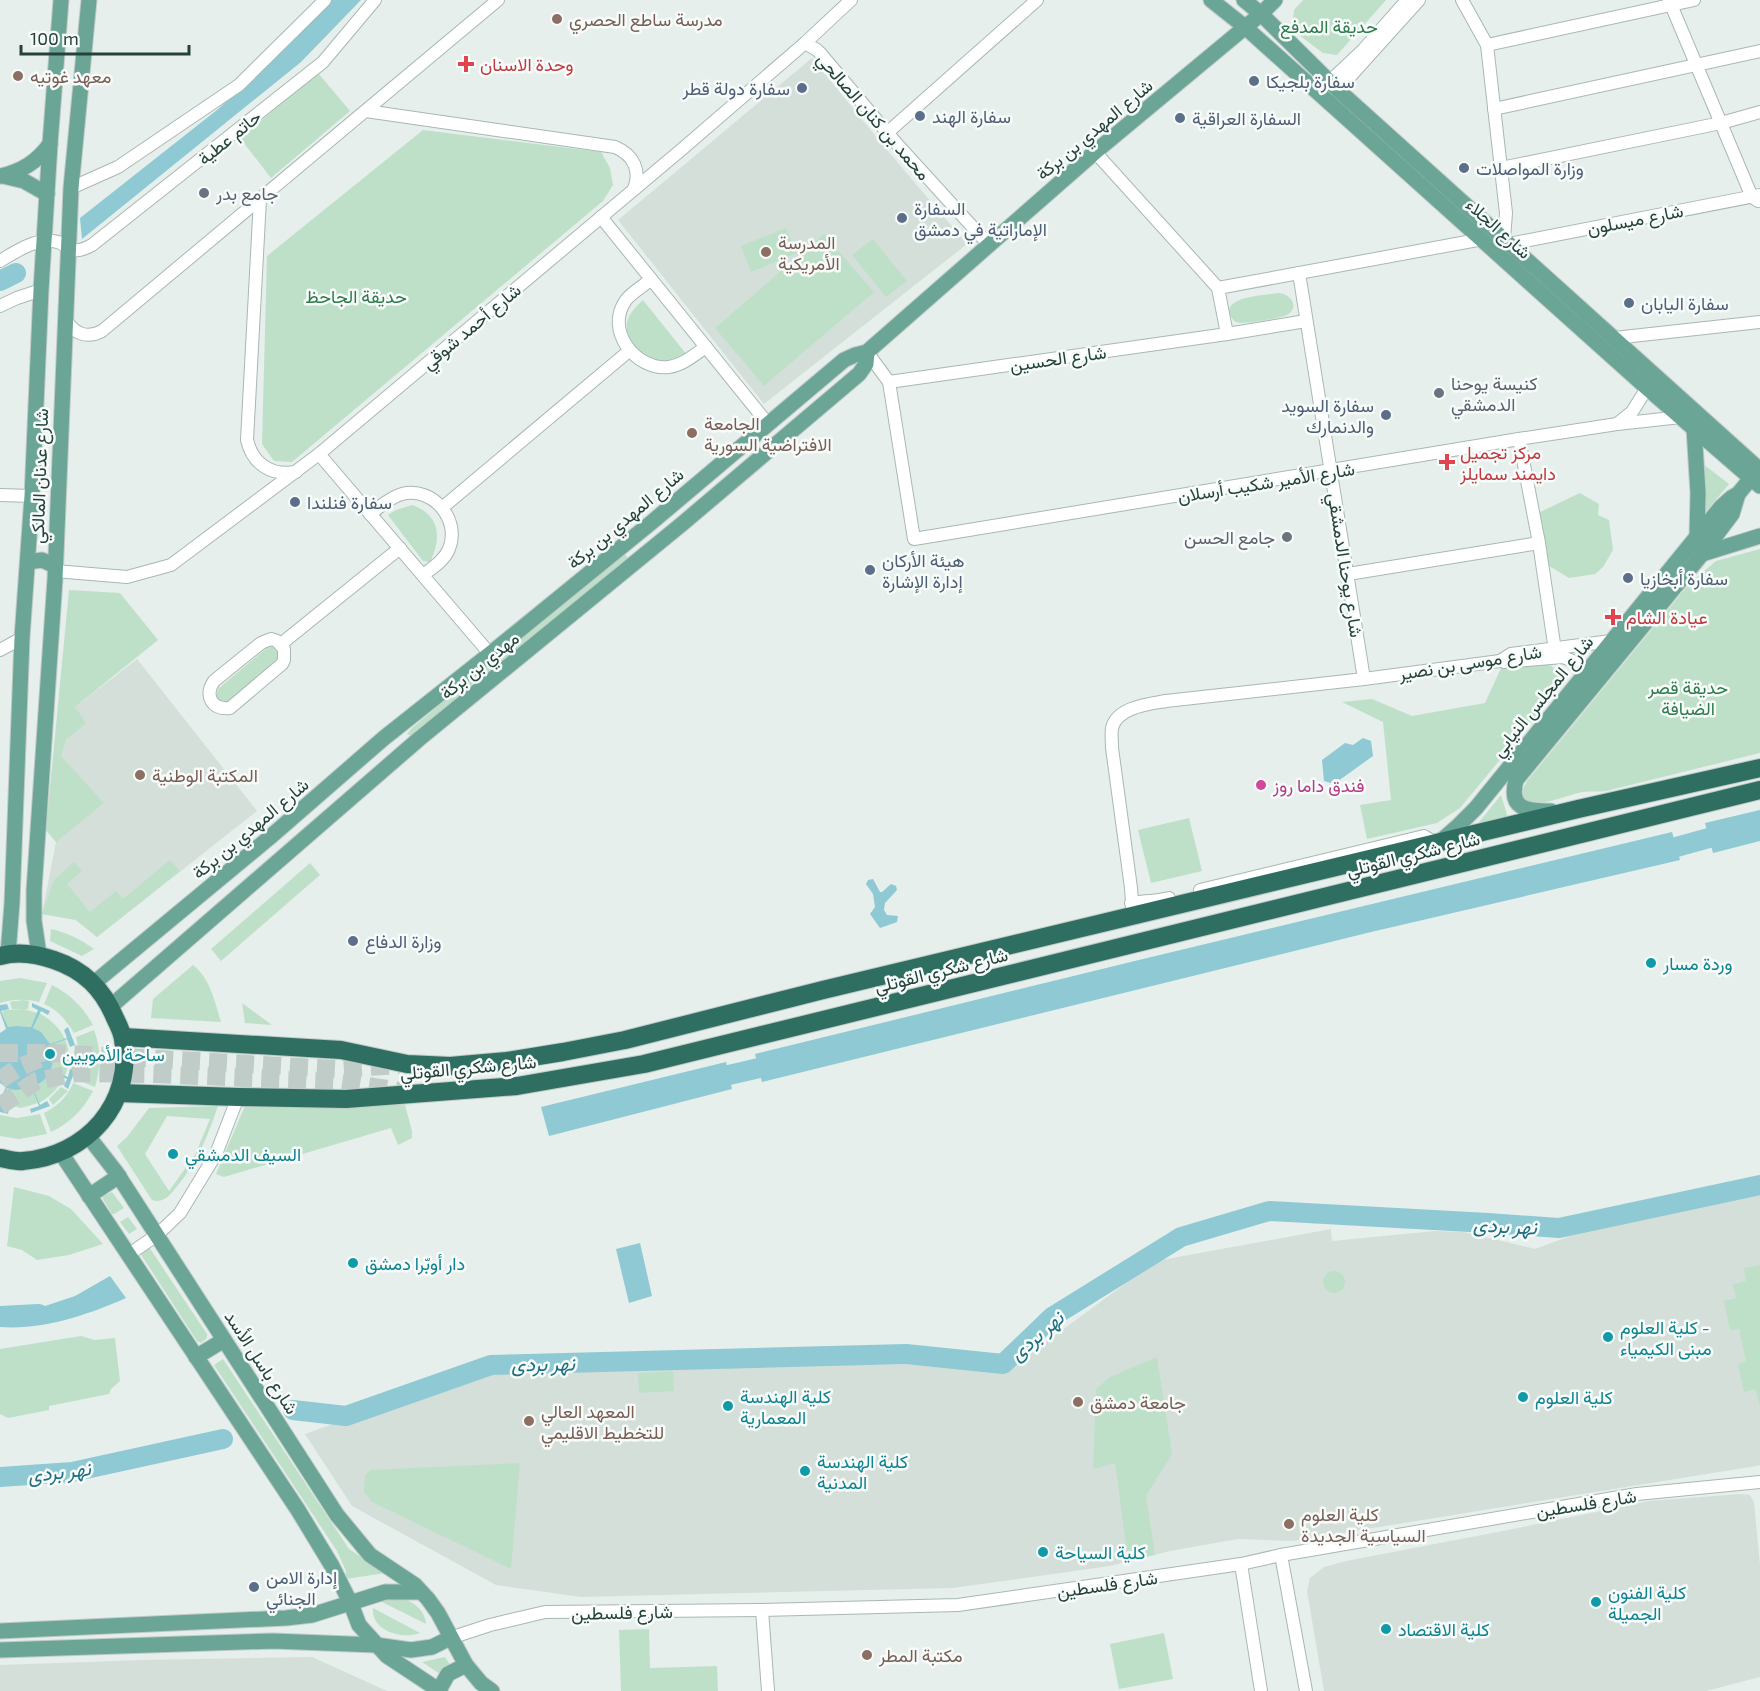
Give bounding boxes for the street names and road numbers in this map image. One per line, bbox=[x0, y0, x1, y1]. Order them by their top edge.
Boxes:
street label: محمد بن كنان الصالحي bbox=[809, 48, 935, 188]
street label: شارع المهدي بن بركة bbox=[1031, 74, 1160, 188]
street label: حاتم عطية bbox=[193, 105, 266, 171]
street label: شارع الجلاء bbox=[1461, 193, 1536, 264]
street label: شارع ميسلون bbox=[1585, 199, 1685, 241]
street label: شارع أحمد شوقي bbox=[417, 278, 528, 378]
street label: شارع الحسين bbox=[1008, 340, 1108, 378]
street label: شارع عدنان المالكي bbox=[26, 408, 57, 544]
street label: شارع الأمير شكيب أرسلان bbox=[1176, 457, 1357, 509]
street label: شارع المهدي بن بركة bbox=[562, 463, 691, 577]
street label: شارع يوحنا الدمشقي bbox=[1319, 491, 1368, 640]
street label: مهدي بن بركة bbox=[435, 627, 526, 707]
street label: شارع المجلس النيابي bbox=[1486, 631, 1601, 764]
street label: شارع موسى بن نصير bbox=[1396, 640, 1544, 686]
street label: شارع المهدي بن بركة bbox=[187, 773, 316, 887]
street label: شارع شكري القوتلي bbox=[1344, 827, 1483, 886]
street label: شارع شكري القوتلي bbox=[872, 943, 1011, 1002]
street label: شارع شكري القوتلي bbox=[399, 1050, 538, 1089]
street label: شارع باسل الأسد bbox=[219, 1306, 304, 1419]
street label: شارع فلسطين bbox=[1534, 1484, 1638, 1524]
street label: شارع فلسطين bbox=[1055, 1566, 1159, 1604]
street label: شارع فلسطين bbox=[571, 1600, 673, 1626]

